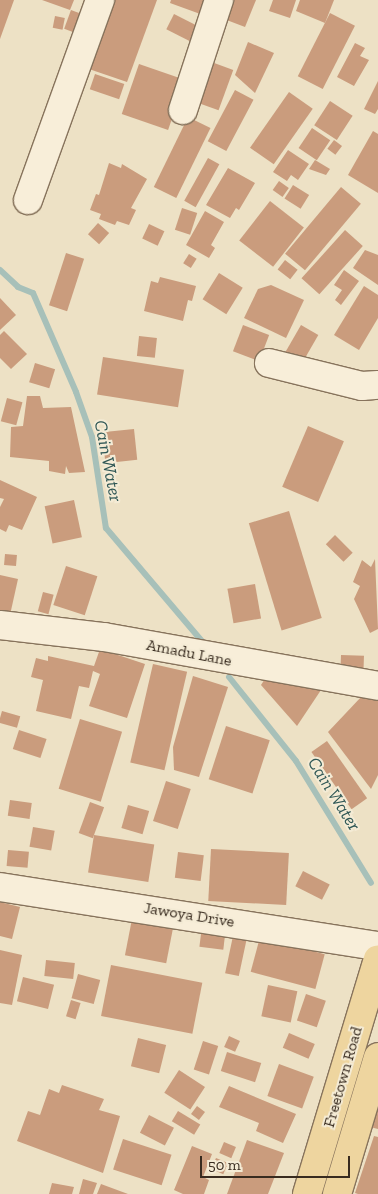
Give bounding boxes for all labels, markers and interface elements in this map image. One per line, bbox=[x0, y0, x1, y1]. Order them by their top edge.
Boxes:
water label: Cain Water bbox=[89, 418, 127, 504]
street label: Amadu Lane bbox=[145, 635, 233, 671]
water label: Cain Water bbox=[303, 753, 365, 835]
street label: Jawoya Drive bbox=[142, 898, 236, 932]
street label: Freetown Road bbox=[319, 1024, 367, 1130]
scale bar bbox=[203, 1146, 353, 1178]
text: 50 m bbox=[208, 1156, 241, 1174]

